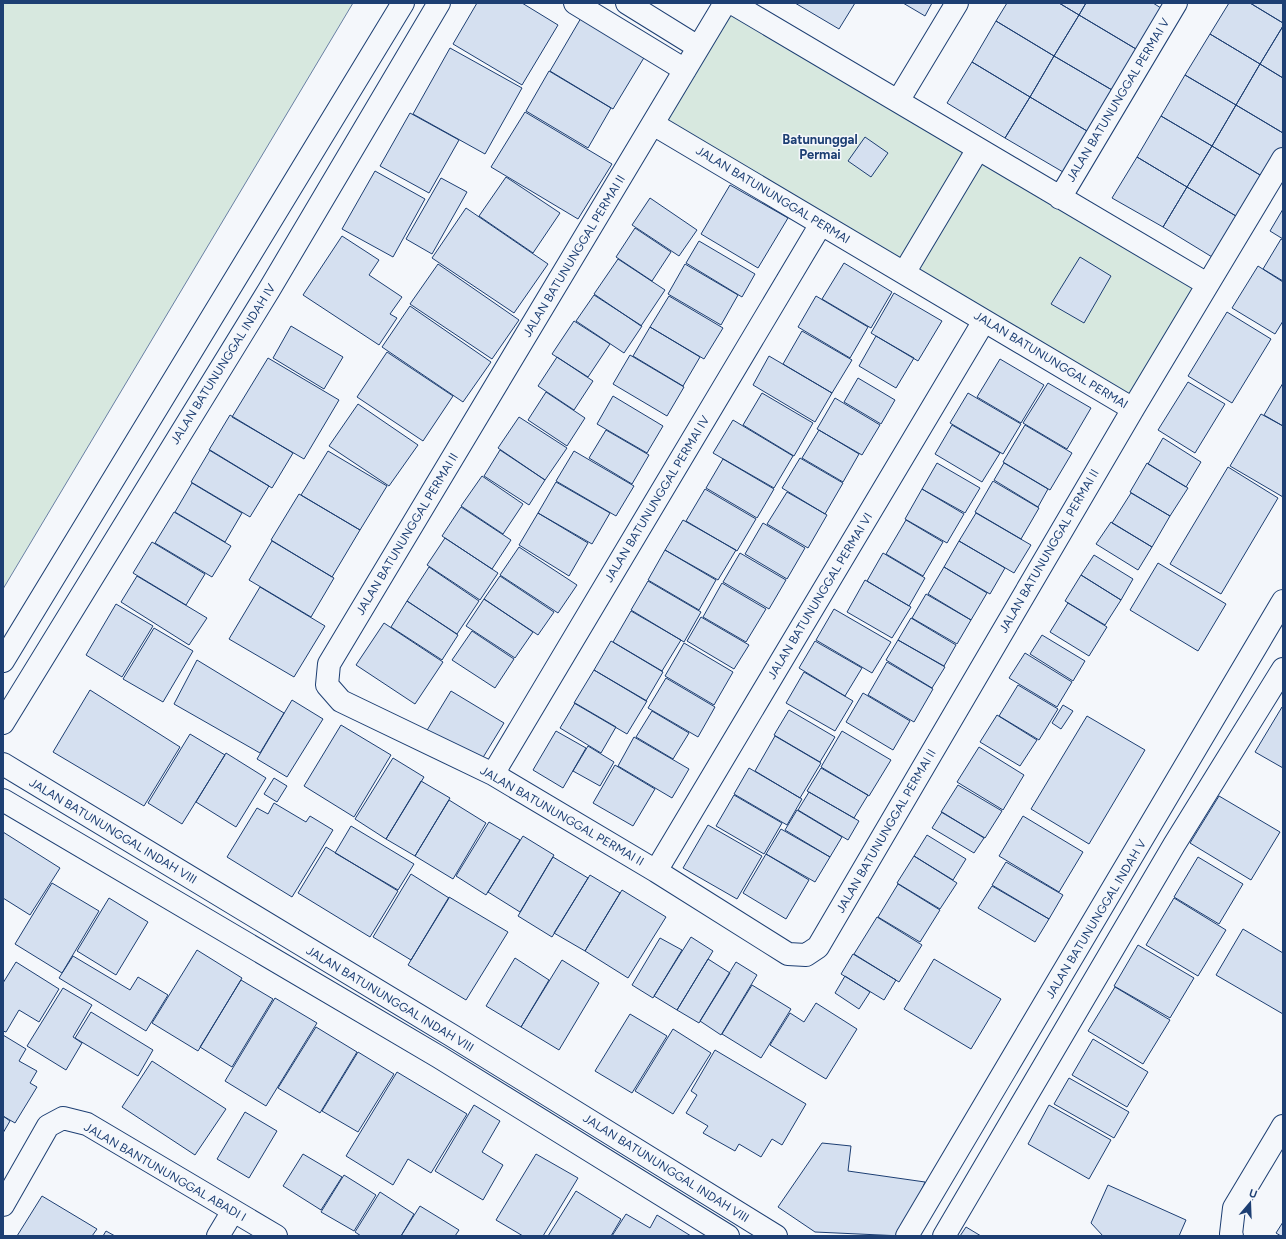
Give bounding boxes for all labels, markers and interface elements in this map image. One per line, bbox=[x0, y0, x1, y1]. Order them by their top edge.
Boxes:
street label: JALAN BATUNUNGGAL PERMAI V bbox=[1064, 15, 1173, 184]
district label: Batununggal Permai bbox=[782, 132, 858, 162]
street label: JALAN BATUNUNGGAL PERMAI bbox=[694, 143, 852, 247]
street label: JALAN BATUNUNGGAL PERMAI II bbox=[520, 172, 628, 340]
street label: JALAN BATUNUNGGAL INDAH IV bbox=[168, 281, 279, 447]
street label: JALAN BATUNUNGGAL PERMAI bbox=[972, 308, 1130, 412]
street label: JALAN BATUNUNGGAL PERMAI IV bbox=[602, 413, 713, 585]
street label: JALAN BATUNUNGGAL PERMAI II bbox=[353, 450, 461, 618]
street label: JALAN BATUNUNGGAL PERMAI II bbox=[996, 467, 1102, 635]
street label: JALAN BATUNUNGGAL PERMAI VI bbox=[765, 510, 875, 682]
street label: JALAN BATUNUNGGAL PERMAI II bbox=[833, 747, 939, 915]
street label: JALAN BATUNUNGGAL PERMAI II bbox=[478, 763, 646, 869]
street label: JALAN BATUNUNGGAL INDAH VIII bbox=[27, 775, 199, 887]
street label: JALAN BATUNUNGGAL INDAH V bbox=[1043, 836, 1149, 1001]
street label: JALAN BATUNUNGGAL INDAH VIII bbox=[304, 943, 476, 1055]
street label: JALAN BATUNUNGGAL INDAH VIII bbox=[581, 1111, 751, 1225]
street label: JALAN BANTUNUNGGAL ABADI I bbox=[82, 1120, 248, 1224]
north arrow bbox=[1230, 1183, 1270, 1223]
text: U bbox=[1247, 1187, 1259, 1202]

